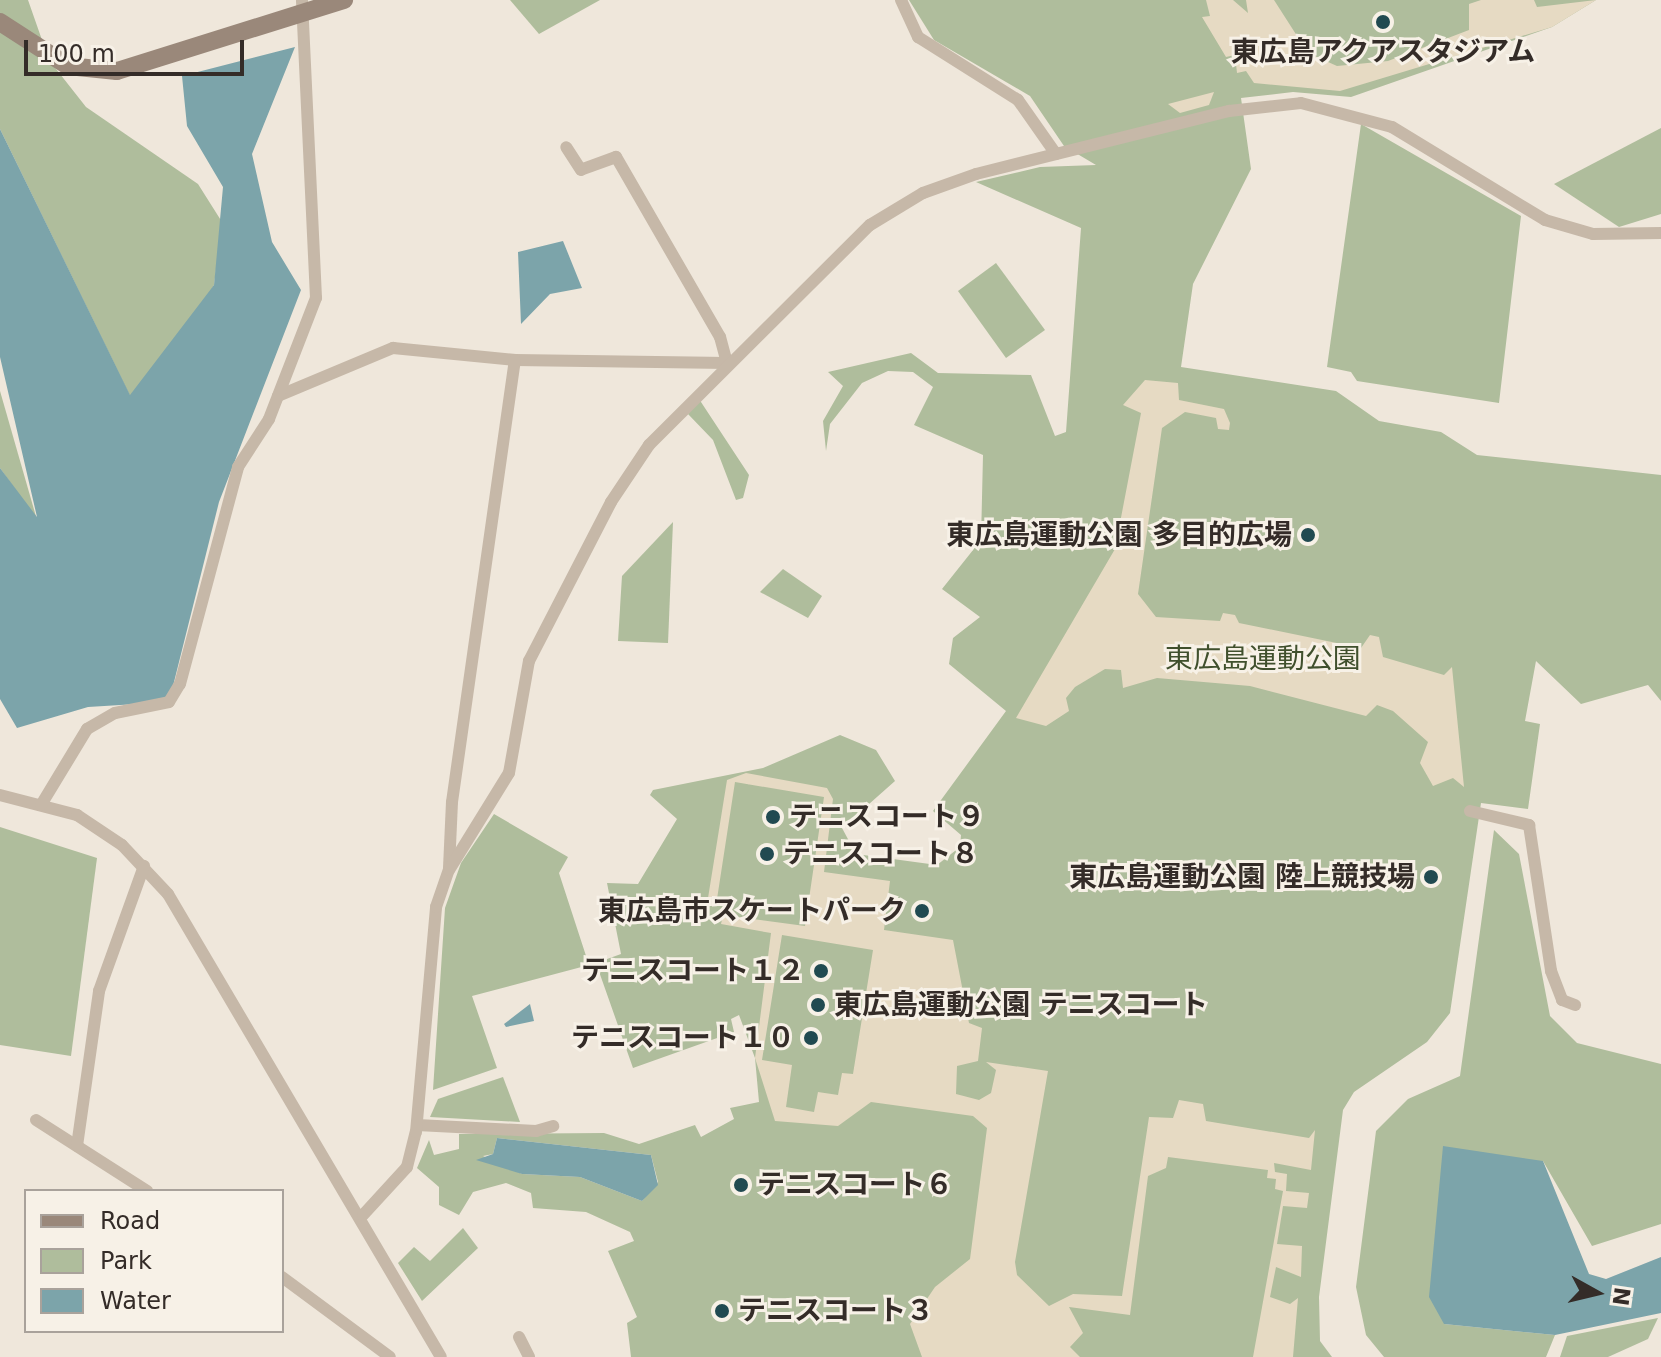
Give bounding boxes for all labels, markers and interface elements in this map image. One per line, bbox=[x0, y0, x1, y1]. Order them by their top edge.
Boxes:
marker: 東広島アクアスタジアム bbox=[1374, 13, 1392, 31]
scale bar bbox=[28, 24, 248, 74]
place label: 東広島アクアスタジアム bbox=[1229, 35, 1537, 69]
text: 100 m bbox=[38, 40, 115, 68]
place label: 東広島運動公園 多目的広場 bbox=[946, 518, 1292, 552]
marker: 東広島運動公園 多目的広場 bbox=[1299, 526, 1317, 544]
park label: 東広島運動公園 bbox=[1165, 642, 1361, 676]
place label: テニスコート９ bbox=[789, 800, 985, 834]
marker: テニスコート９ bbox=[764, 808, 782, 826]
place label: テニスコート８ bbox=[783, 837, 979, 871]
marker: テニスコート８ bbox=[758, 845, 776, 863]
place label: 東広島運動公園 陸上競技場 bbox=[1069, 860, 1415, 894]
marker: 東広島運動公園 陸上競技場 bbox=[1422, 868, 1440, 886]
place label: 東広島市スケートパーク bbox=[598, 894, 906, 928]
marker: 東広島市スケートパーク bbox=[913, 902, 931, 920]
place label: テニスコート１２ bbox=[581, 954, 805, 988]
marker: テニスコート１２ bbox=[812, 962, 830, 980]
place label: 東広島運動公園 テニスコート bbox=[834, 988, 1208, 1022]
marker: 東広島運動公園 テニスコート bbox=[809, 996, 827, 1014]
place label: テニスコート１０ bbox=[571, 1021, 795, 1055]
marker: テニスコート１０ bbox=[802, 1029, 820, 1047]
place label: テニスコート６ bbox=[757, 1168, 953, 1202]
marker: テニスコート６ bbox=[732, 1176, 750, 1194]
legend bbox=[24, 1189, 284, 1333]
text: Road bbox=[100, 1207, 160, 1235]
text: Park bbox=[100, 1247, 152, 1275]
north arrow bbox=[1557, 1253, 1637, 1333]
text: N bbox=[1608, 1286, 1635, 1307]
text: Water bbox=[100, 1287, 171, 1315]
place label: テニスコート３ bbox=[738, 1294, 934, 1328]
marker: テニスコート３ bbox=[713, 1302, 731, 1320]

